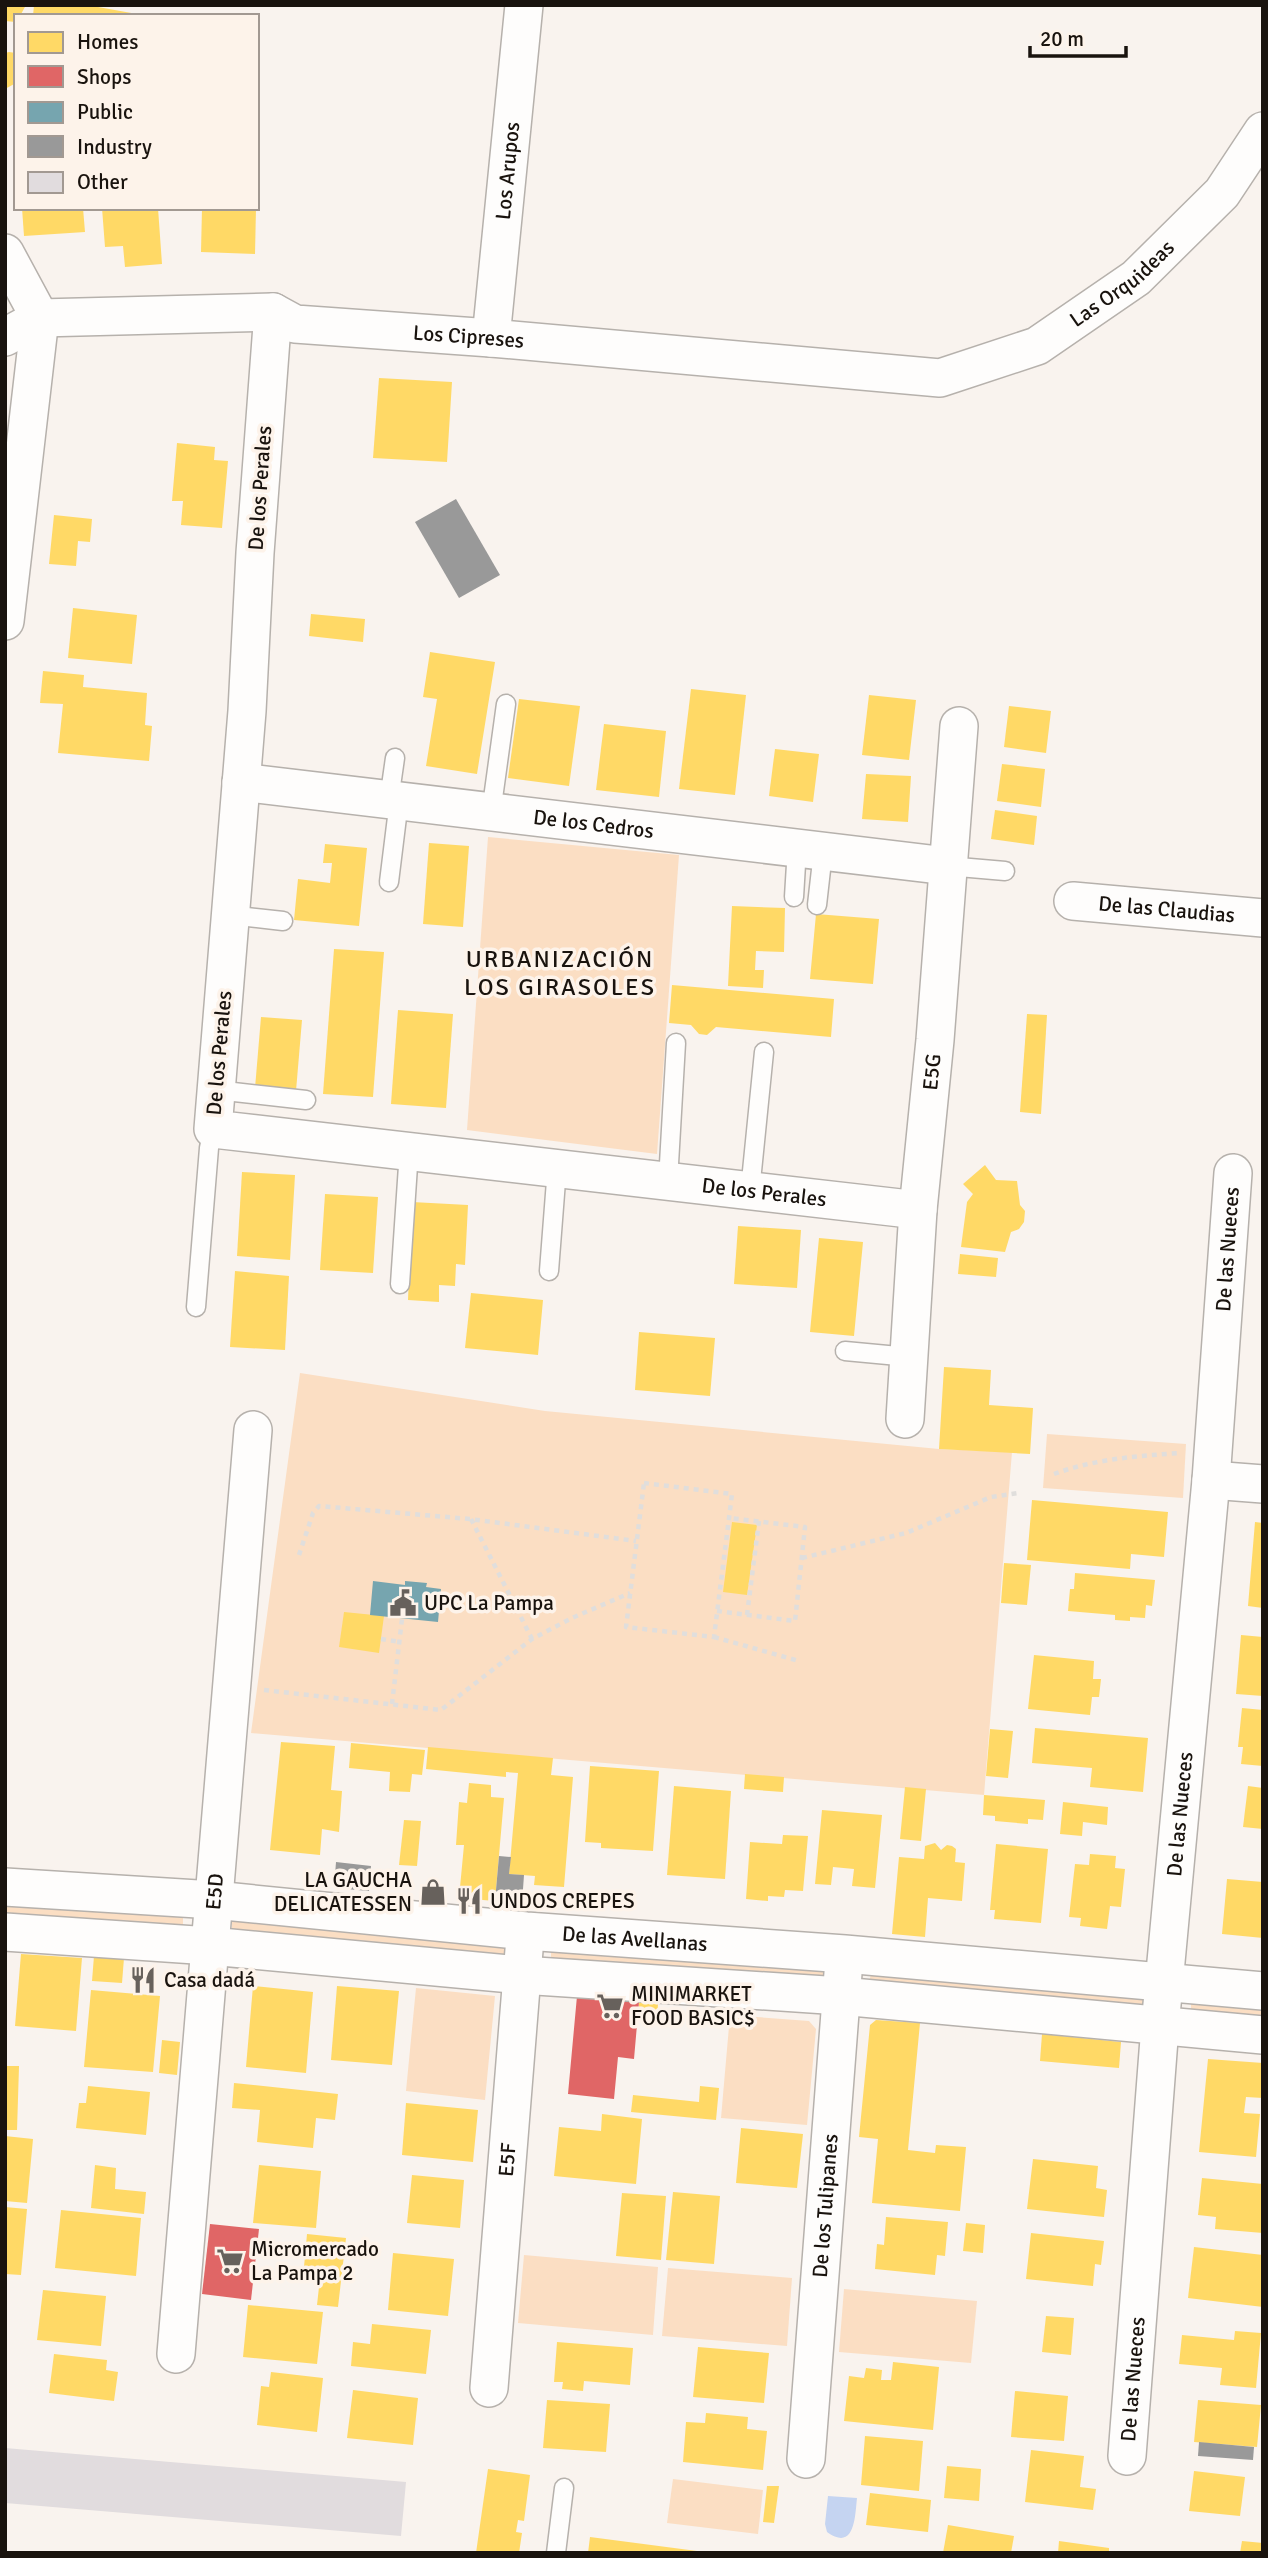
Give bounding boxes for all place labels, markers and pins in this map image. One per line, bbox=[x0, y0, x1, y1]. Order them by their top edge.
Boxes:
public building icon: UPC La Pampa bbox=[388, 1588, 418, 1618]
place label: UPC La Pampa bbox=[424, 1590, 554, 1616]
place label: LA GAUCHA DELICATESSEN bbox=[274, 1867, 412, 1917]
shop icon: LA GAUCHA DELICATESSEN bbox=[418, 1877, 448, 1907]
restaurant icon: UNDOS CREPES bbox=[454, 1886, 484, 1916]
place label: UNDOS CREPES bbox=[490, 1888, 635, 1914]
restaurant icon: Casa dadá bbox=[128, 1965, 158, 1995]
place label: Casa dadá bbox=[164, 1967, 255, 1993]
place label: MINIMARKET FOOD BASIC$ bbox=[631, 1981, 755, 2031]
supermarket icon: MINIMARKET FOOD BASIC$ bbox=[595, 1991, 625, 2021]
place label: Micromercado La Pampa 2 bbox=[251, 2236, 379, 2286]
supermarket icon: Micromercado La Pampa 2 bbox=[215, 2246, 245, 2276]

